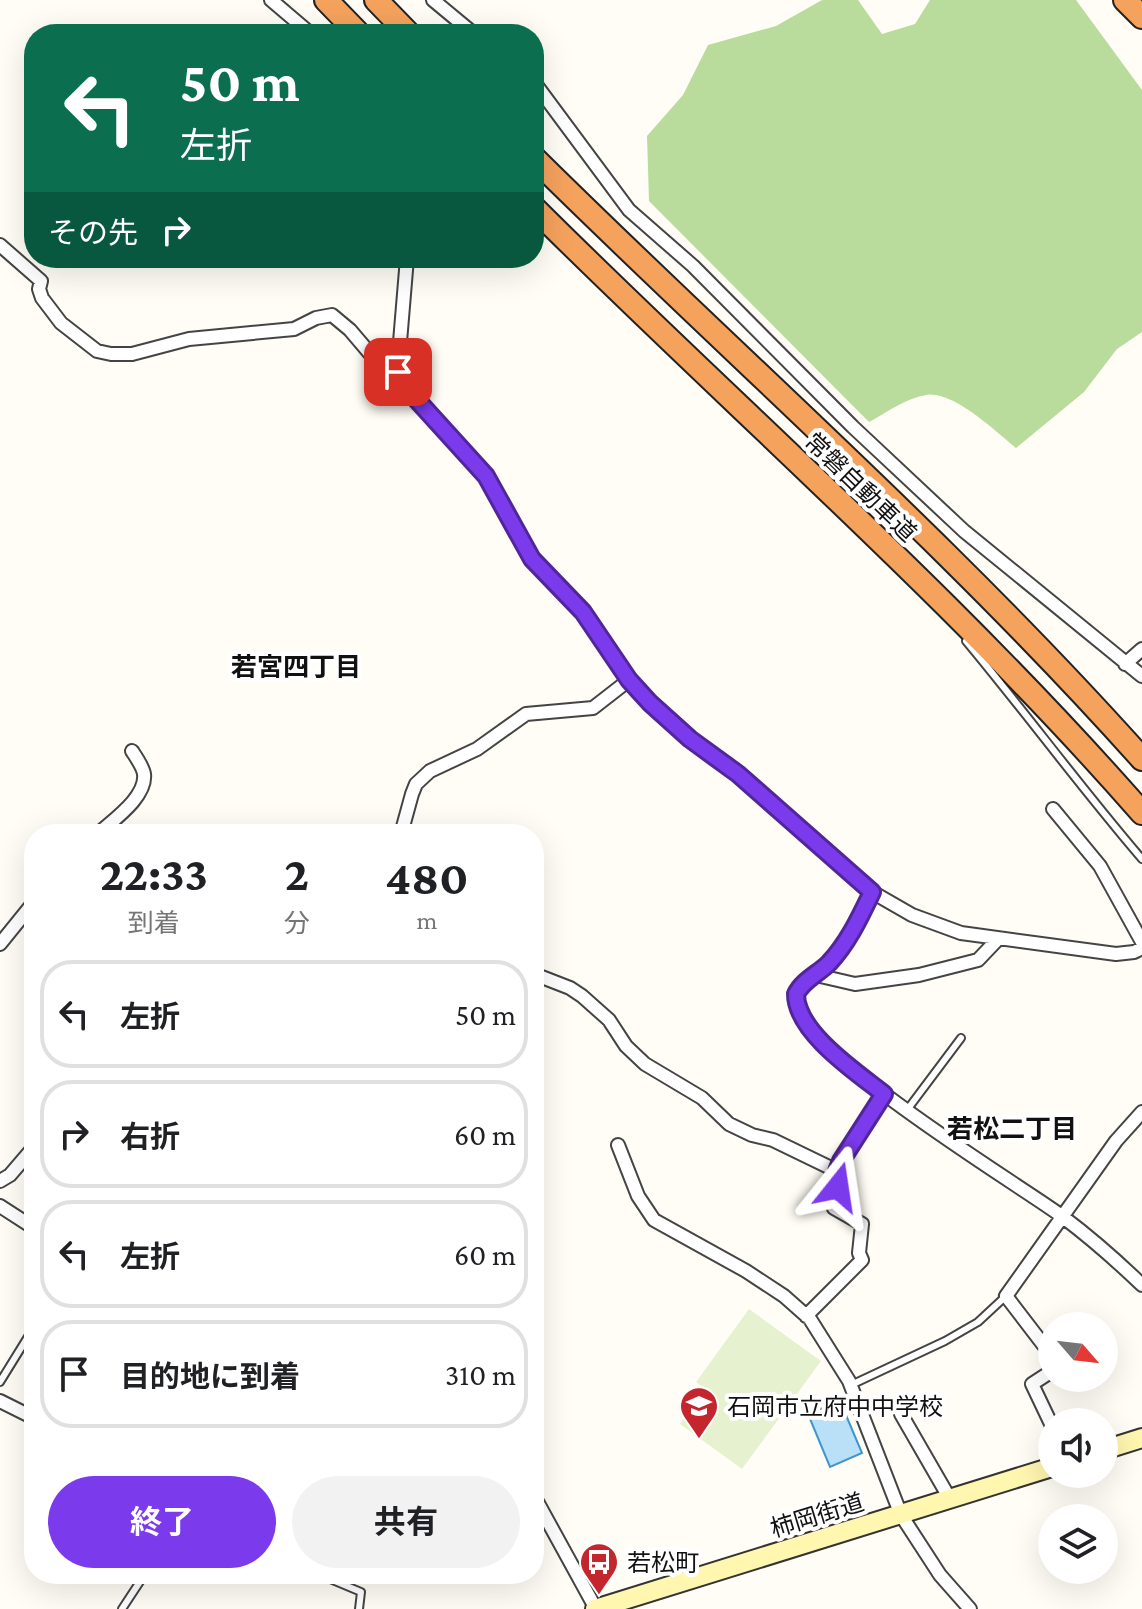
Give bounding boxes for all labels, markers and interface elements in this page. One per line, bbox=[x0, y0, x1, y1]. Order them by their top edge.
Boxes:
text: 50 m bbox=[180, 51, 300, 113]
icon: left bbox=[48, 56, 152, 160]
text: 左折 bbox=[180, 126, 252, 166]
icon: right bbox=[154, 208, 198, 252]
text: その先 bbox=[48, 216, 138, 249]
pin bbox=[364, 338, 432, 406]
icon: arrive bbox=[376, 350, 420, 394]
street label: 常磐自動車道 bbox=[800, 427, 922, 547]
district label: 若宮四丁目 bbox=[231, 653, 361, 682]
text: 22:33 bbox=[100, 847, 208, 900]
text: 2 bbox=[284, 847, 309, 900]
text: 480 bbox=[385, 851, 468, 904]
text: m bbox=[416, 906, 437, 935]
text: 到着 bbox=[128, 909, 180, 938]
text: 分 bbox=[284, 909, 310, 938]
icon: left bbox=[52, 992, 96, 1036]
text: 50 m bbox=[455, 998, 516, 1031]
text: 左折 bbox=[120, 1000, 180, 1033]
icon: right bbox=[52, 1112, 96, 1156]
district label: 若松二丁目 bbox=[947, 1115, 1077, 1144]
text: 60 m bbox=[454, 1118, 516, 1151]
text: 右折 bbox=[120, 1120, 180, 1153]
position arrow bbox=[796, 1145, 880, 1229]
icon: left bbox=[52, 1232, 96, 1276]
text: 60 m bbox=[454, 1238, 516, 1271]
text: 左折 bbox=[120, 1240, 180, 1273]
north arrow bbox=[1038, 1312, 1118, 1392]
map controls bbox=[1038, 1312, 1118, 1584]
icon: arrive bbox=[52, 1352, 96, 1396]
text: 310 m bbox=[445, 1358, 516, 1391]
text: 目的地に到着 bbox=[120, 1360, 300, 1393]
school or university icon: 石岡市立府中中学校 bbox=[678, 1385, 720, 1440]
place label: 石岡市立府中中学校 bbox=[727, 1393, 943, 1420]
button: sound bbox=[1038, 1408, 1118, 1488]
button: 終了 bbox=[48, 1476, 276, 1568]
button: 共有 bbox=[292, 1476, 520, 1568]
street label: 柿岡街道 bbox=[767, 1488, 867, 1542]
button: layers bbox=[1038, 1504, 1118, 1584]
bus stop icon: 若松町 bbox=[578, 1541, 620, 1596]
place label: 若松町 bbox=[627, 1549, 699, 1576]

